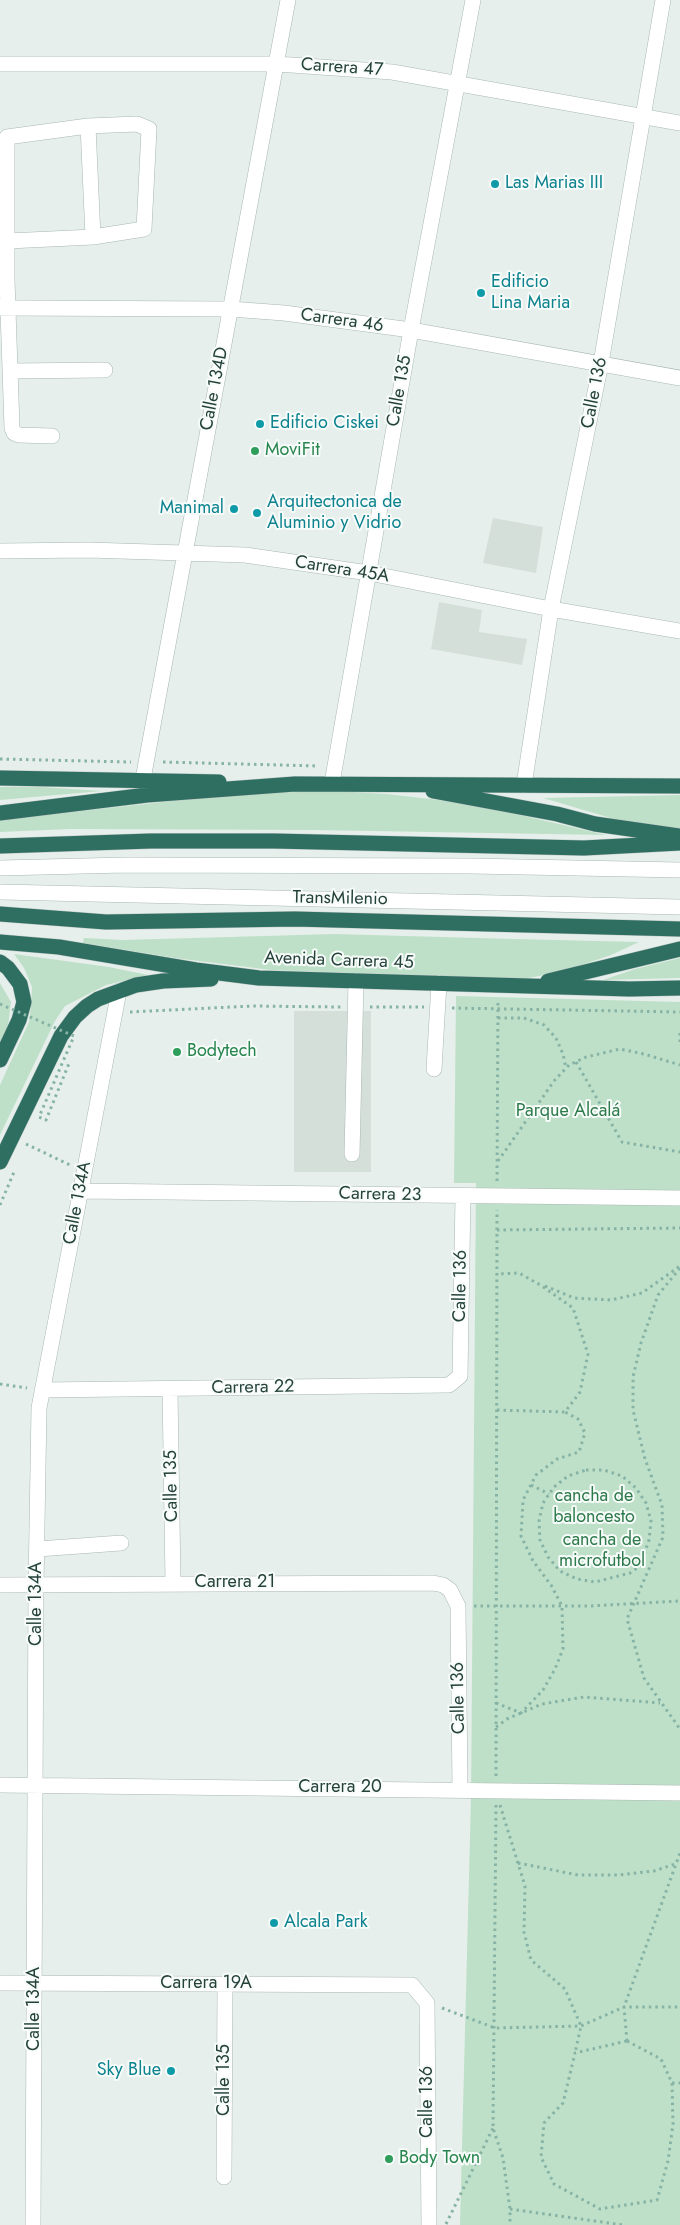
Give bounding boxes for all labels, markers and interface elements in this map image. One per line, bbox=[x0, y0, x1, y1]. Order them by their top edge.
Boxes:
street label: Carrera 47 bbox=[300, 54, 384, 82]
place label: Las Marias III bbox=[505, 173, 603, 195]
marker: Las Marias III bbox=[489, 178, 501, 190]
place label: Edificio Lina Maria bbox=[491, 272, 570, 314]
marker: Edificio Lina Maria bbox=[475, 287, 487, 299]
street label: Carrera 46 bbox=[299, 304, 385, 338]
street label: Calle 134D bbox=[196, 345, 234, 433]
street label: Calle 135 bbox=[383, 354, 417, 428]
street label: Calle 136 bbox=[578, 355, 612, 431]
place label: Edificio Ciskei bbox=[270, 413, 379, 435]
marker: Edificio Ciskei bbox=[254, 418, 266, 430]
place label: MoviFit bbox=[265, 440, 320, 462]
marker: MoviFit bbox=[249, 445, 261, 457]
place label: Arquitectonica de Aluminio y Vidrio bbox=[267, 492, 402, 534]
place label: Manimal bbox=[160, 498, 224, 520]
marker: Manimal bbox=[228, 503, 240, 515]
marker: Arquitectonica de Aluminio y Vidrio bbox=[251, 507, 263, 519]
street label: Carrera 45A bbox=[293, 552, 391, 588]
street label: TransMilenio bbox=[292, 887, 388, 911]
street label: Avenida Carrera 45 bbox=[264, 948, 414, 974]
place label: Bodytech bbox=[187, 1041, 257, 1063]
marker: Bodytech bbox=[171, 1046, 183, 1058]
park label: Parque Alcalá bbox=[516, 1101, 620, 1123]
street label: Calle 134A bbox=[59, 1160, 97, 1246]
street label: Carrera 23 bbox=[338, 1183, 422, 1207]
street label: Calle 136 bbox=[450, 1250, 472, 1322]
street label: Carrera 22 bbox=[211, 1376, 295, 1400]
street label: Calle 135 bbox=[161, 1450, 183, 1522]
park label: cancha de baloncesto bbox=[553, 1486, 635, 1528]
park label: cancha de microfutbol bbox=[559, 1530, 645, 1572]
street label: Calle 134A bbox=[26, 1562, 48, 1646]
street label: Carrera 21 bbox=[195, 1572, 275, 1594]
street label: Calle 136 bbox=[448, 1662, 470, 1734]
street label: Carrera 20 bbox=[298, 1777, 382, 1799]
place label: Alcala Park bbox=[284, 1912, 368, 1934]
marker: Alcala Park bbox=[268, 1917, 280, 1929]
street label: Calle 134A bbox=[24, 1967, 46, 2051]
street label: Carrera 19A bbox=[160, 1973, 252, 1995]
street label: Calle 135 bbox=[214, 2044, 236, 2116]
place label: Sky Blue bbox=[97, 2060, 161, 2082]
marker: Sky Blue bbox=[165, 2065, 177, 2077]
street label: Calle 136 bbox=[417, 2066, 439, 2138]
place label: Body Town bbox=[399, 2148, 480, 2170]
marker: Body Town bbox=[383, 2153, 395, 2165]

